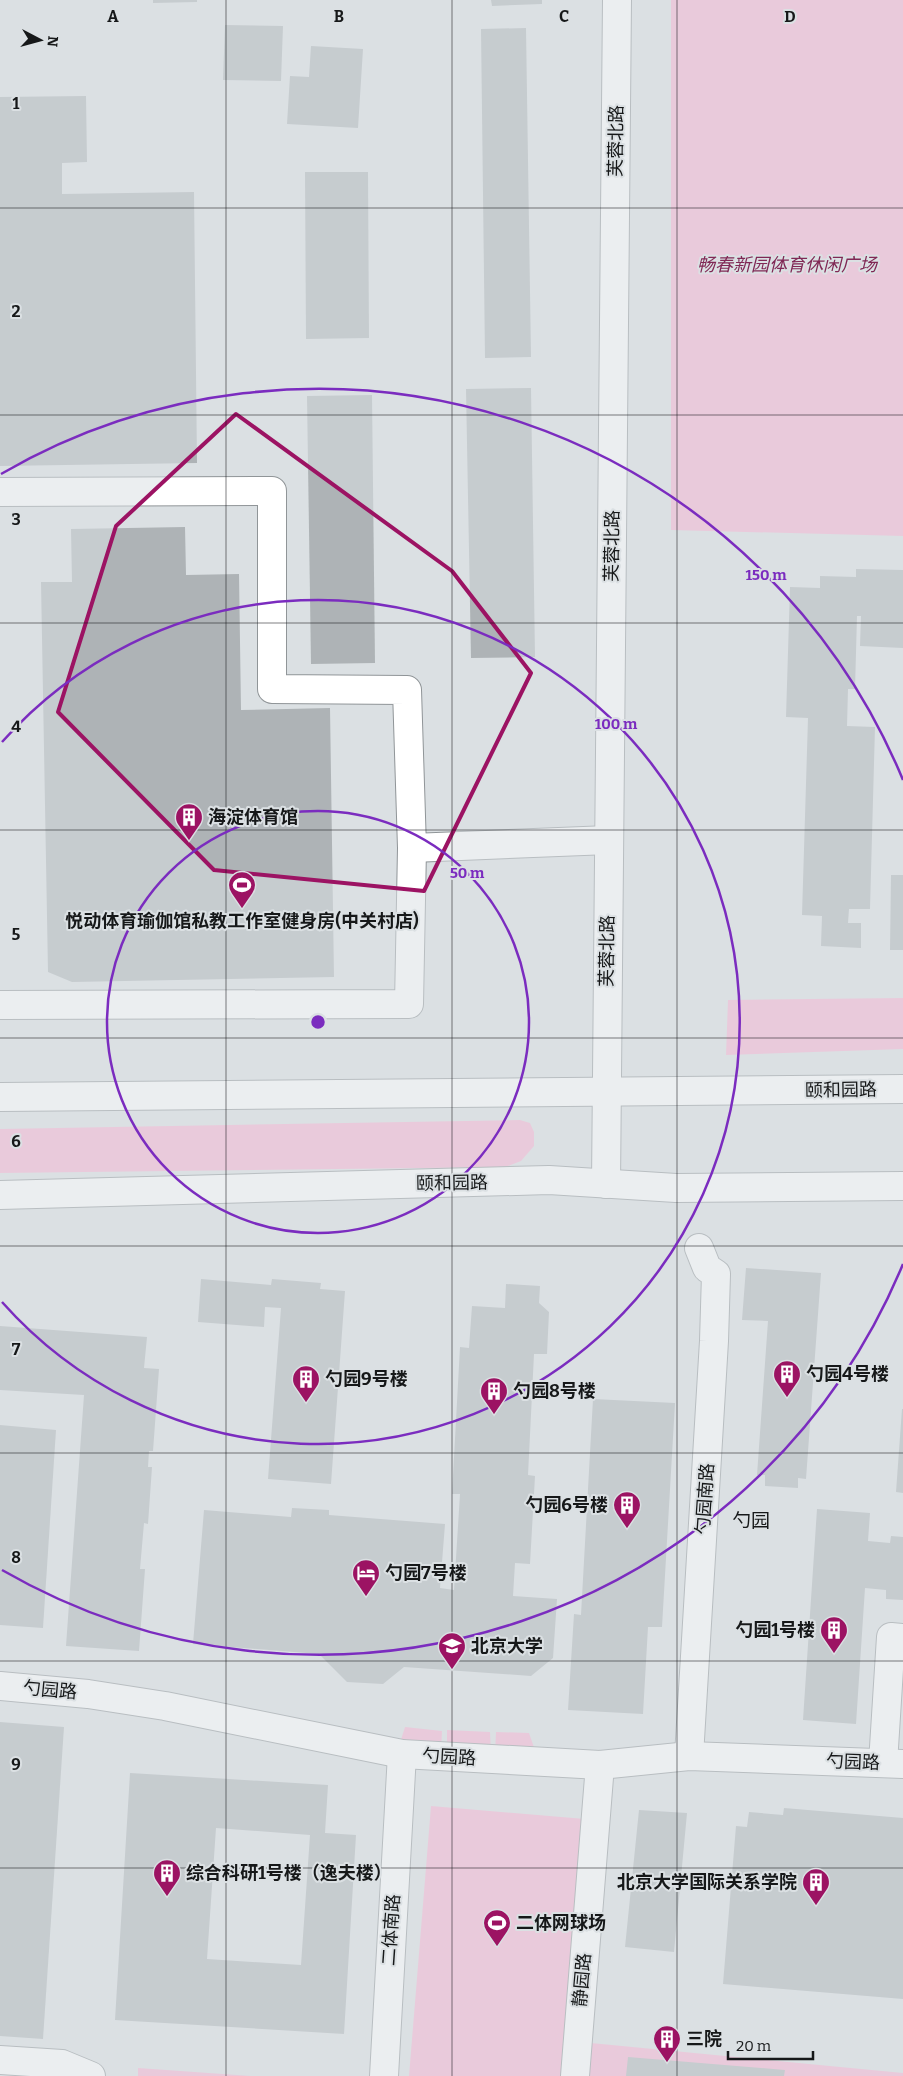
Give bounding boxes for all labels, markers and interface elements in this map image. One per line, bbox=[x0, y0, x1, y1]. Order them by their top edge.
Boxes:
text: A bbox=[107, 7, 119, 26]
text: B bbox=[334, 7, 344, 26]
text: C bbox=[559, 7, 569, 26]
text: D bbox=[784, 7, 796, 26]
north arrow bbox=[15, 15, 65, 65]
text: N bbox=[43, 35, 61, 48]
text: 1 bbox=[13, 94, 20, 113]
street label: 芙蓉北路 bbox=[604, 105, 628, 177]
park label: 畅春新园体育休闲广场 bbox=[697, 254, 879, 276]
text: 2 bbox=[11, 302, 21, 321]
text: 3 bbox=[11, 510, 21, 529]
street label: 芙蓉北路 bbox=[600, 510, 624, 582]
text: 150 m bbox=[745, 566, 787, 584]
text: 100 m bbox=[595, 715, 638, 733]
text: 4 bbox=[11, 717, 21, 736]
building icon: 海淀体育馆 bbox=[174, 802, 204, 841]
place label: 海淀体育馆 bbox=[208, 806, 298, 828]
text: 50 m bbox=[450, 864, 485, 882]
sports icon: 悦动体育瑜伽馆私教工作室健身房(中关村店) bbox=[227, 870, 257, 909]
place label: 悦动体育瑜伽馆私教工作室健身房(中关村店) bbox=[65, 910, 419, 932]
street label: 芙蓉北路 bbox=[595, 915, 619, 987]
text: 5 bbox=[12, 925, 21, 944]
centre of rings bbox=[309, 1013, 327, 1031]
street label: 颐和园路 bbox=[805, 1078, 877, 1102]
text: 6 bbox=[11, 1132, 21, 1151]
street label: 颐和园路 bbox=[416, 1171, 488, 1195]
text: 7 bbox=[12, 1340, 21, 1359]
building icon: 勺园4号楼 bbox=[772, 1359, 802, 1398]
place label: 勺园4号楼 bbox=[806, 1363, 889, 1385]
building icon: 勺园9号楼 bbox=[291, 1364, 321, 1403]
place label: 勺园9号楼 bbox=[325, 1368, 408, 1390]
building icon: 勺园8号楼 bbox=[479, 1376, 509, 1415]
place label: 勺园8号楼 bbox=[513, 1380, 596, 1402]
street label: 勺园南路 bbox=[692, 1462, 718, 1536]
building icon: 勺园6号楼 bbox=[612, 1490, 642, 1529]
place label: 勺园6号楼 bbox=[525, 1494, 608, 1516]
district label: 勺园 bbox=[732, 1509, 770, 1532]
text: 8 bbox=[11, 1548, 21, 1567]
hotel icon: 勺园7号楼 bbox=[351, 1558, 381, 1597]
place label: 勺园7号楼 bbox=[385, 1562, 467, 1584]
building icon: 勺园1号楼 bbox=[819, 1615, 849, 1654]
place label: 勺园1号楼 bbox=[735, 1619, 815, 1641]
school or university icon: 北京大学 bbox=[437, 1631, 467, 1670]
place label: 北京大学 bbox=[471, 1635, 543, 1657]
street label: 勺园路 bbox=[22, 1677, 78, 1703]
street label: 勺园路 bbox=[421, 1745, 477, 1769]
street label: 勺园路 bbox=[826, 1750, 880, 1774]
text: 9 bbox=[11, 1755, 21, 1774]
building icon: 综合科研1号楼（逸夫楼） bbox=[152, 1858, 182, 1897]
place label: 综合科研1号楼（逸夫楼） bbox=[186, 1862, 392, 1884]
building icon: 北京大学国际关系学院 bbox=[801, 1867, 831, 1906]
place label: 北京大学国际关系学院 bbox=[617, 1871, 797, 1893]
street label: 二体南路 bbox=[378, 1893, 404, 1967]
sports icon: 二体网球场 bbox=[482, 1908, 512, 1947]
place label: 二体网球场 bbox=[516, 1912, 606, 1934]
street label: 静园路 bbox=[569, 1952, 595, 2008]
building icon: 三院 bbox=[652, 2024, 682, 2063]
place label: 三院 bbox=[686, 2028, 722, 2050]
scale bar bbox=[728, 2028, 813, 2060]
text: 20 m bbox=[736, 2037, 772, 2055]

